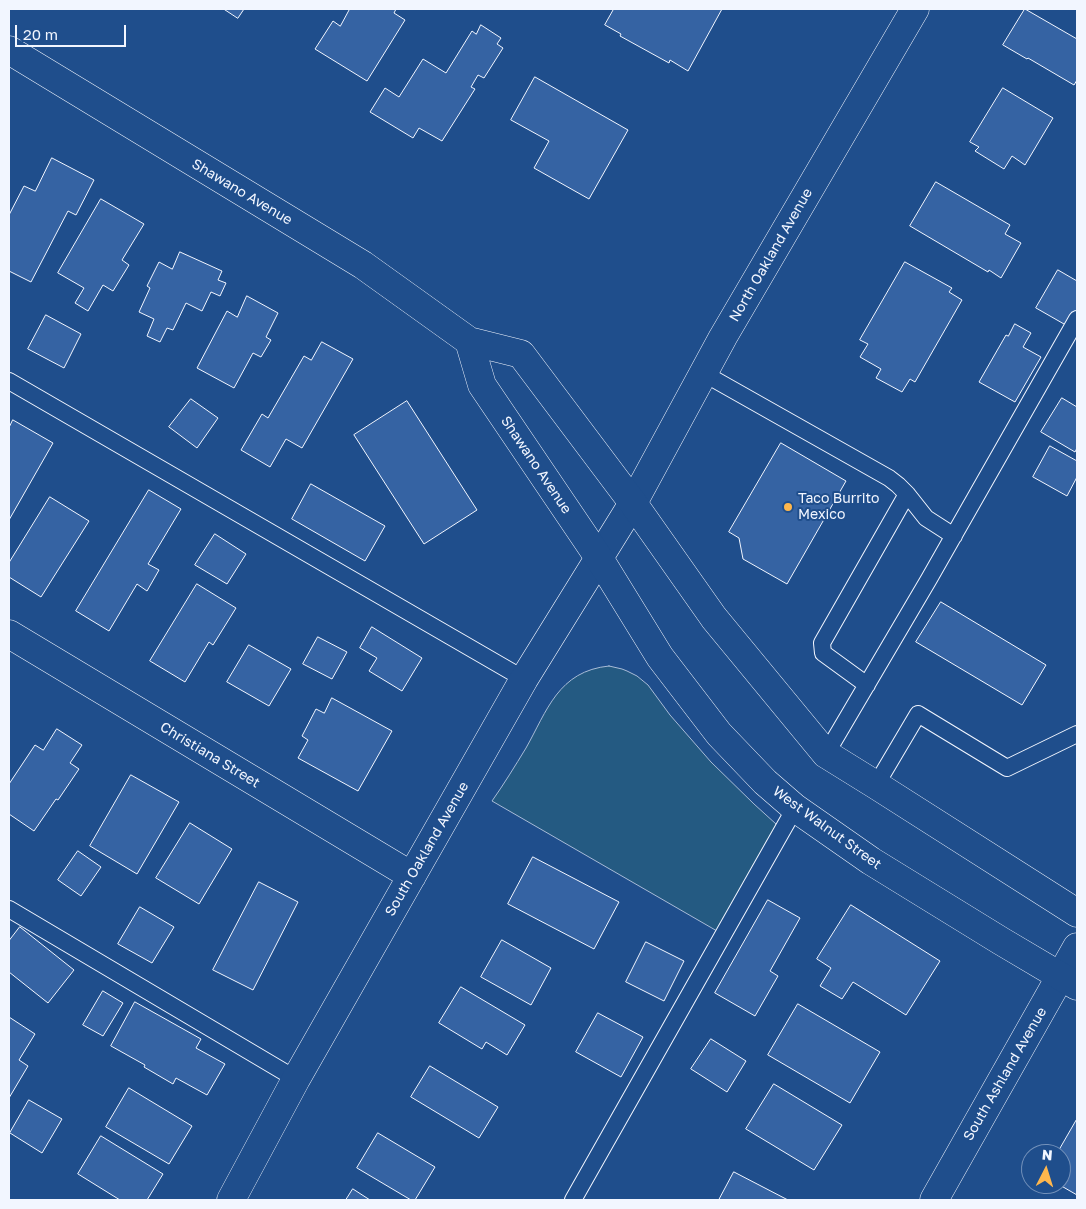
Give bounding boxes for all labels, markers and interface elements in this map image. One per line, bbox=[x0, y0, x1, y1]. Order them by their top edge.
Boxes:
scale bar bbox=[18, 15, 129, 47]
text: 20 m bbox=[23, 25, 58, 43]
street label: Shawano Avenue bbox=[189, 155, 295, 229]
street label: North Oakland Avenue bbox=[726, 185, 816, 325]
street label: Shawano Avenue bbox=[497, 413, 575, 517]
place label: Taco Burrito Mexico bbox=[798, 491, 879, 524]
marker: Taco Burrito Mexico bbox=[782, 501, 794, 513]
street label: Christiana Street bbox=[157, 719, 263, 791]
street label: South Oakland Avenue bbox=[382, 779, 472, 919]
street label: West Walnut Street bbox=[769, 783, 885, 873]
street label: South Ashland Avenue bbox=[960, 1004, 1050, 1144]
north arrow bbox=[1021, 1144, 1071, 1194]
text: N bbox=[1041, 1146, 1053, 1163]

